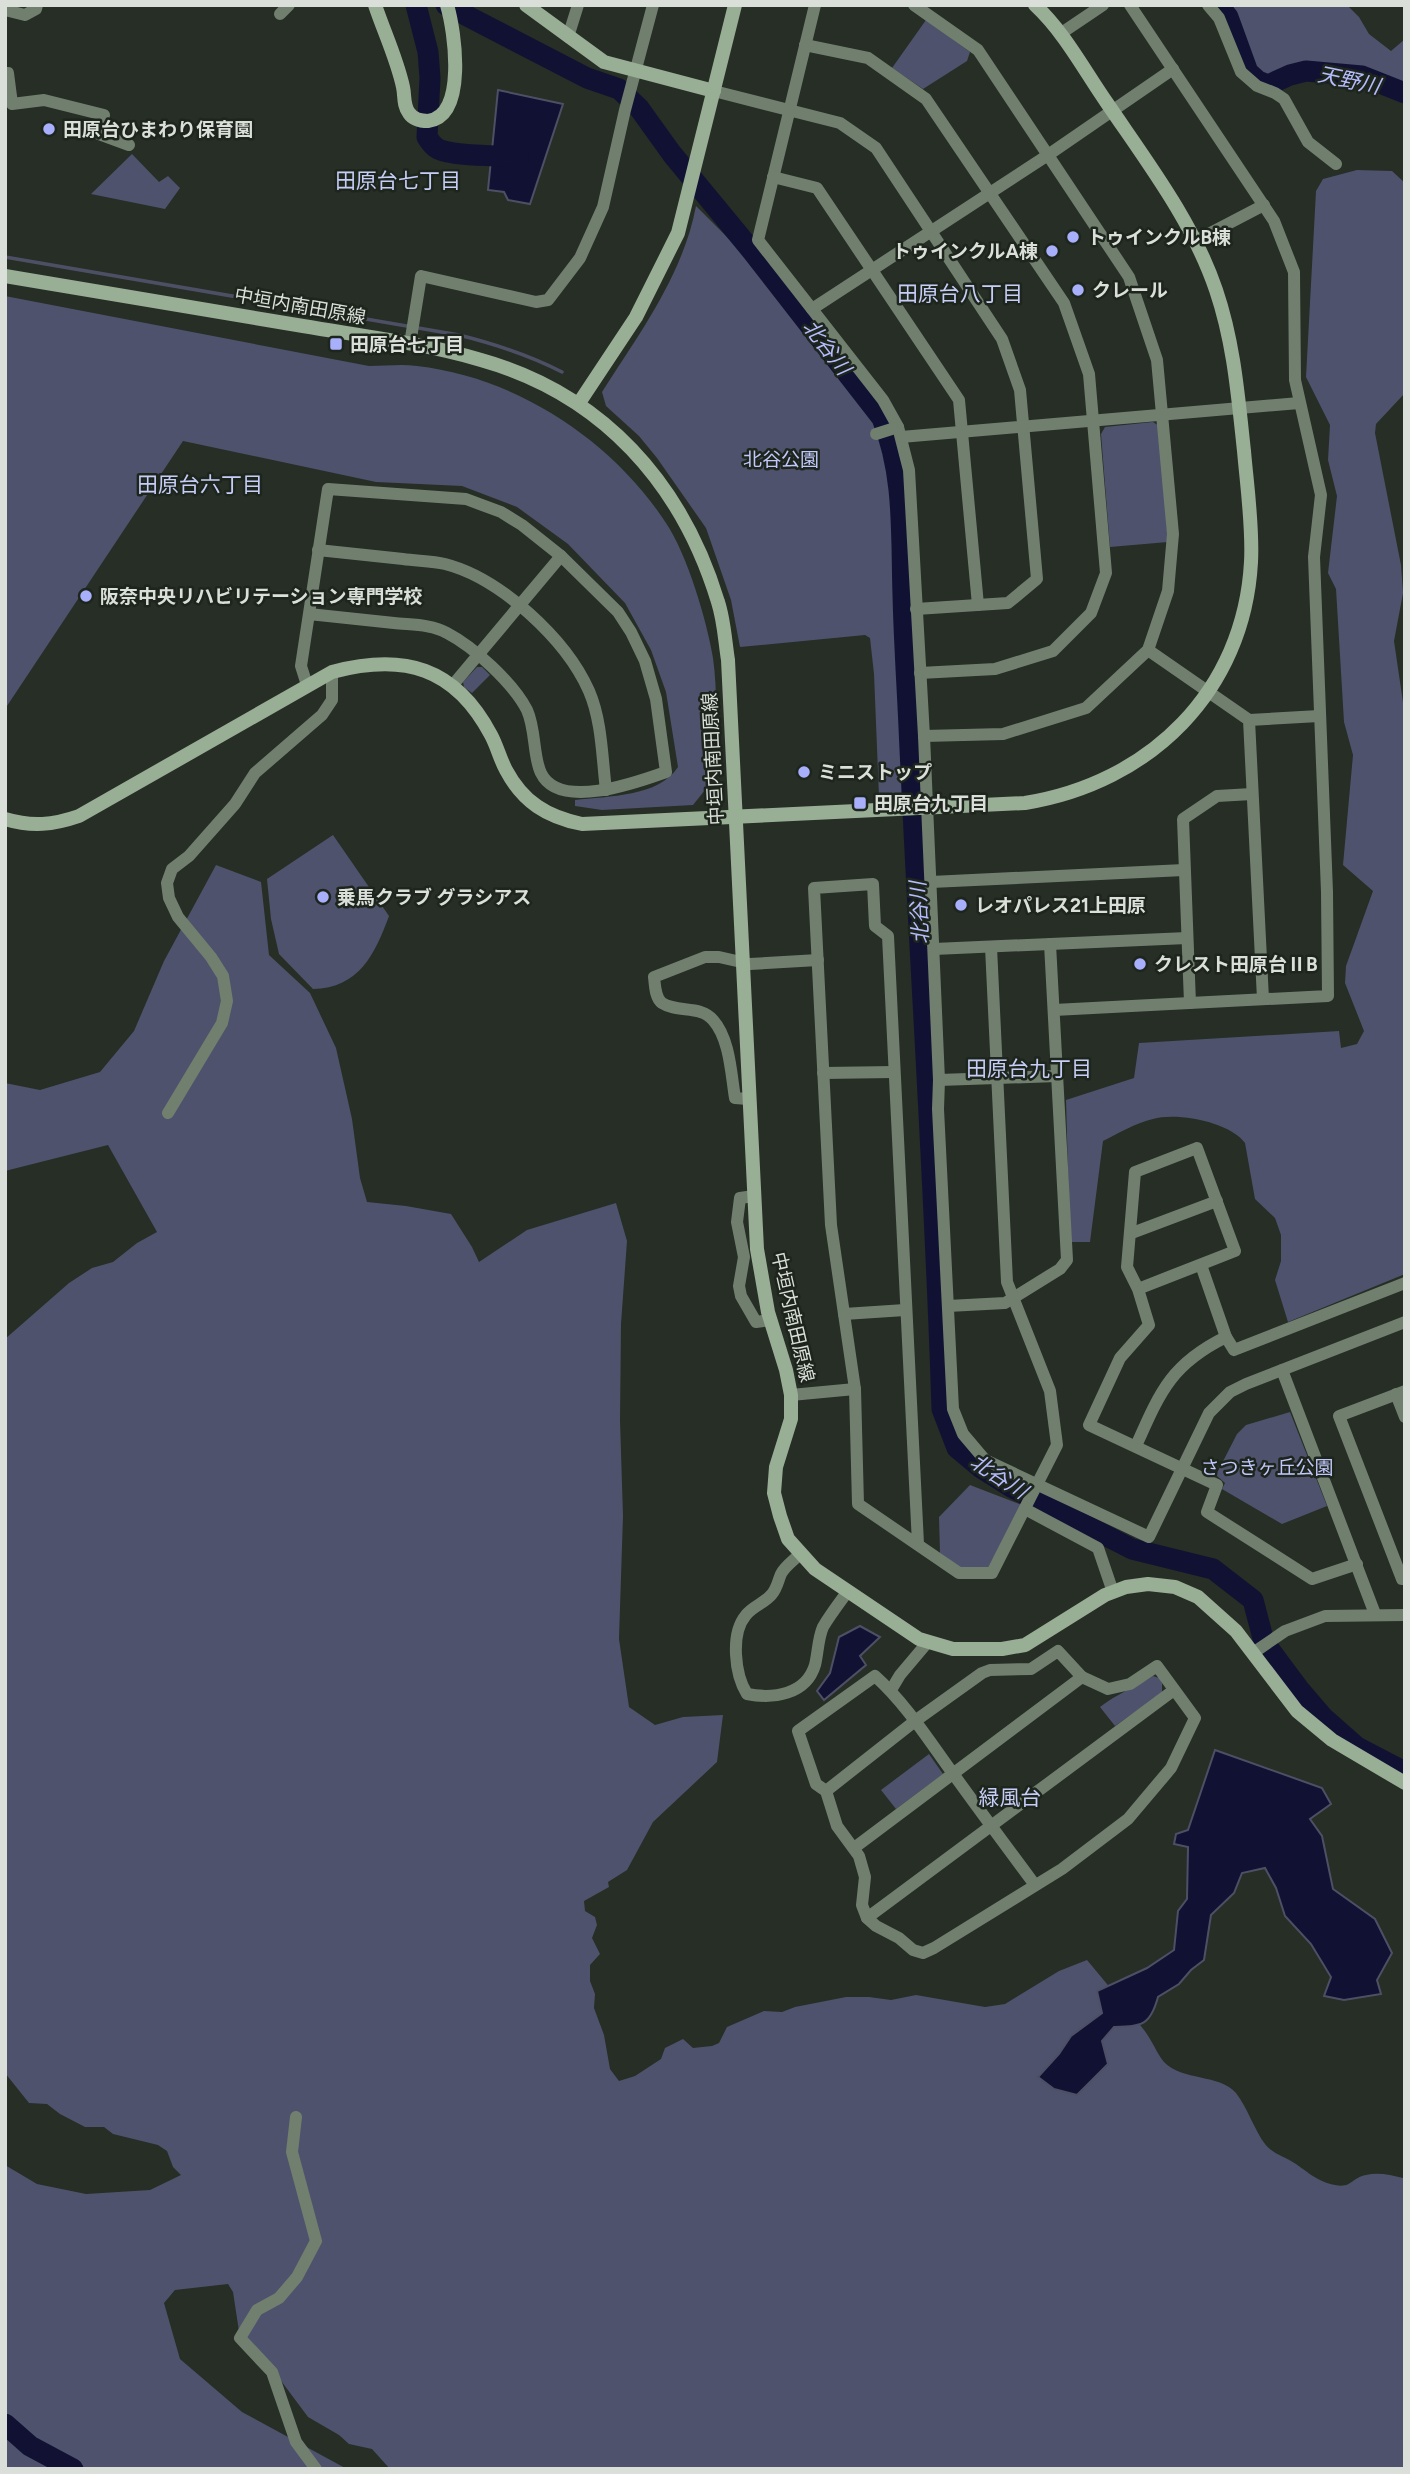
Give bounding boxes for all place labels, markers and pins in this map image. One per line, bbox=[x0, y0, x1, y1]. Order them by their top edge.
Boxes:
place label: 田原台ひまわり保育園 bbox=[63, 118, 253, 141]
marker: 田原台ひまわり保育園 bbox=[41, 121, 57, 137]
place label: トゥインクルB棟 bbox=[1087, 226, 1231, 249]
marker: トゥインクルB棟 bbox=[1065, 229, 1081, 245]
place label: トゥインクルA棟 bbox=[892, 240, 1038, 263]
marker: トゥインクルA棟 bbox=[1044, 243, 1060, 259]
place label: クレール bbox=[1092, 279, 1168, 302]
marker: クレール bbox=[1070, 282, 1086, 298]
place label: 田原台七丁目 bbox=[350, 333, 464, 356]
marker: 田原台七丁目 bbox=[328, 336, 344, 352]
place label: 阪奈中央リハビリテーション専門学校 bbox=[100, 585, 423, 608]
marker: 阪奈中央リハビリテーション専門学校 bbox=[78, 588, 94, 604]
place label: ミニストップ bbox=[818, 761, 932, 784]
marker: ミニストップ bbox=[796, 764, 812, 780]
place label: 田原台九丁目 bbox=[874, 792, 988, 815]
marker: 田原台九丁目 bbox=[852, 795, 868, 811]
place label: 乗馬クラブ グラシアス bbox=[337, 886, 531, 909]
marker: 乗馬クラブ グラシアス bbox=[315, 889, 331, 905]
place label: レオパレス21上田原 bbox=[975, 894, 1146, 917]
marker: レオパレス21上田原 bbox=[953, 897, 969, 913]
place label: クレスト田原台ⅡB bbox=[1154, 953, 1318, 976]
marker: クレスト田原台ⅡB bbox=[1132, 956, 1148, 972]

